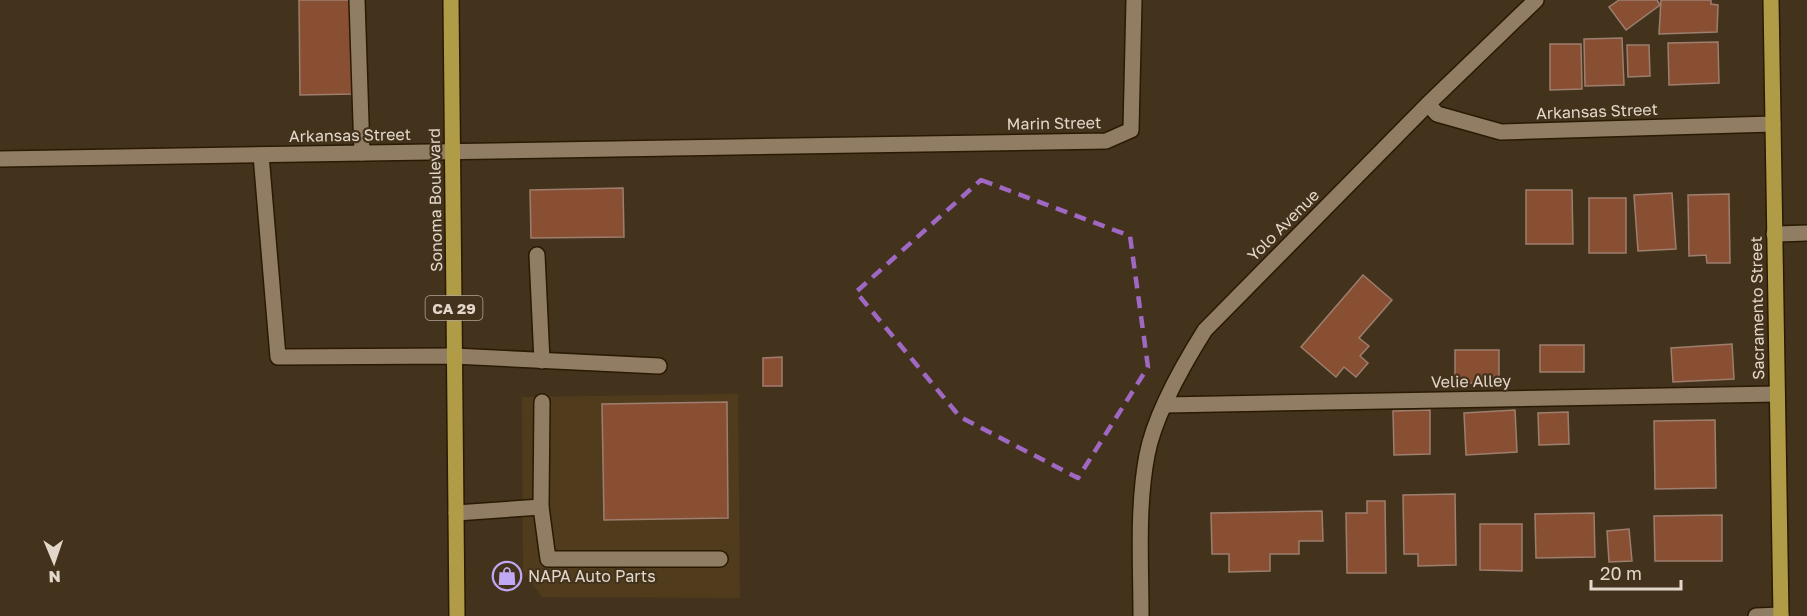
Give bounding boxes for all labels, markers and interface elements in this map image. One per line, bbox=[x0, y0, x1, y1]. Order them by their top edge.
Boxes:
street label: Arkansas Street bbox=[1536, 99, 1658, 123]
street label: Marin Street bbox=[1007, 112, 1101, 134]
street label: Arkansas Street bbox=[289, 124, 411, 146]
street label: Sonoma Boulevard bbox=[424, 128, 446, 272]
street label: Yolo Avenue bbox=[1243, 185, 1323, 265]
street label: Sacramento Street bbox=[1746, 236, 1768, 380]
road number: CA 29 bbox=[426, 296, 482, 320]
street label: Velie Alley bbox=[1431, 370, 1511, 392]
north arrow bbox=[24, 532, 84, 592]
scale bar bbox=[1591, 553, 1681, 591]
shop icon: NAPA Auto Parts bbox=[491, 560, 523, 592]
text: 20 m bbox=[1600, 562, 1642, 584]
place label: NAPA Auto Parts bbox=[528, 566, 656, 586]
text: N bbox=[48, 567, 61, 587]

